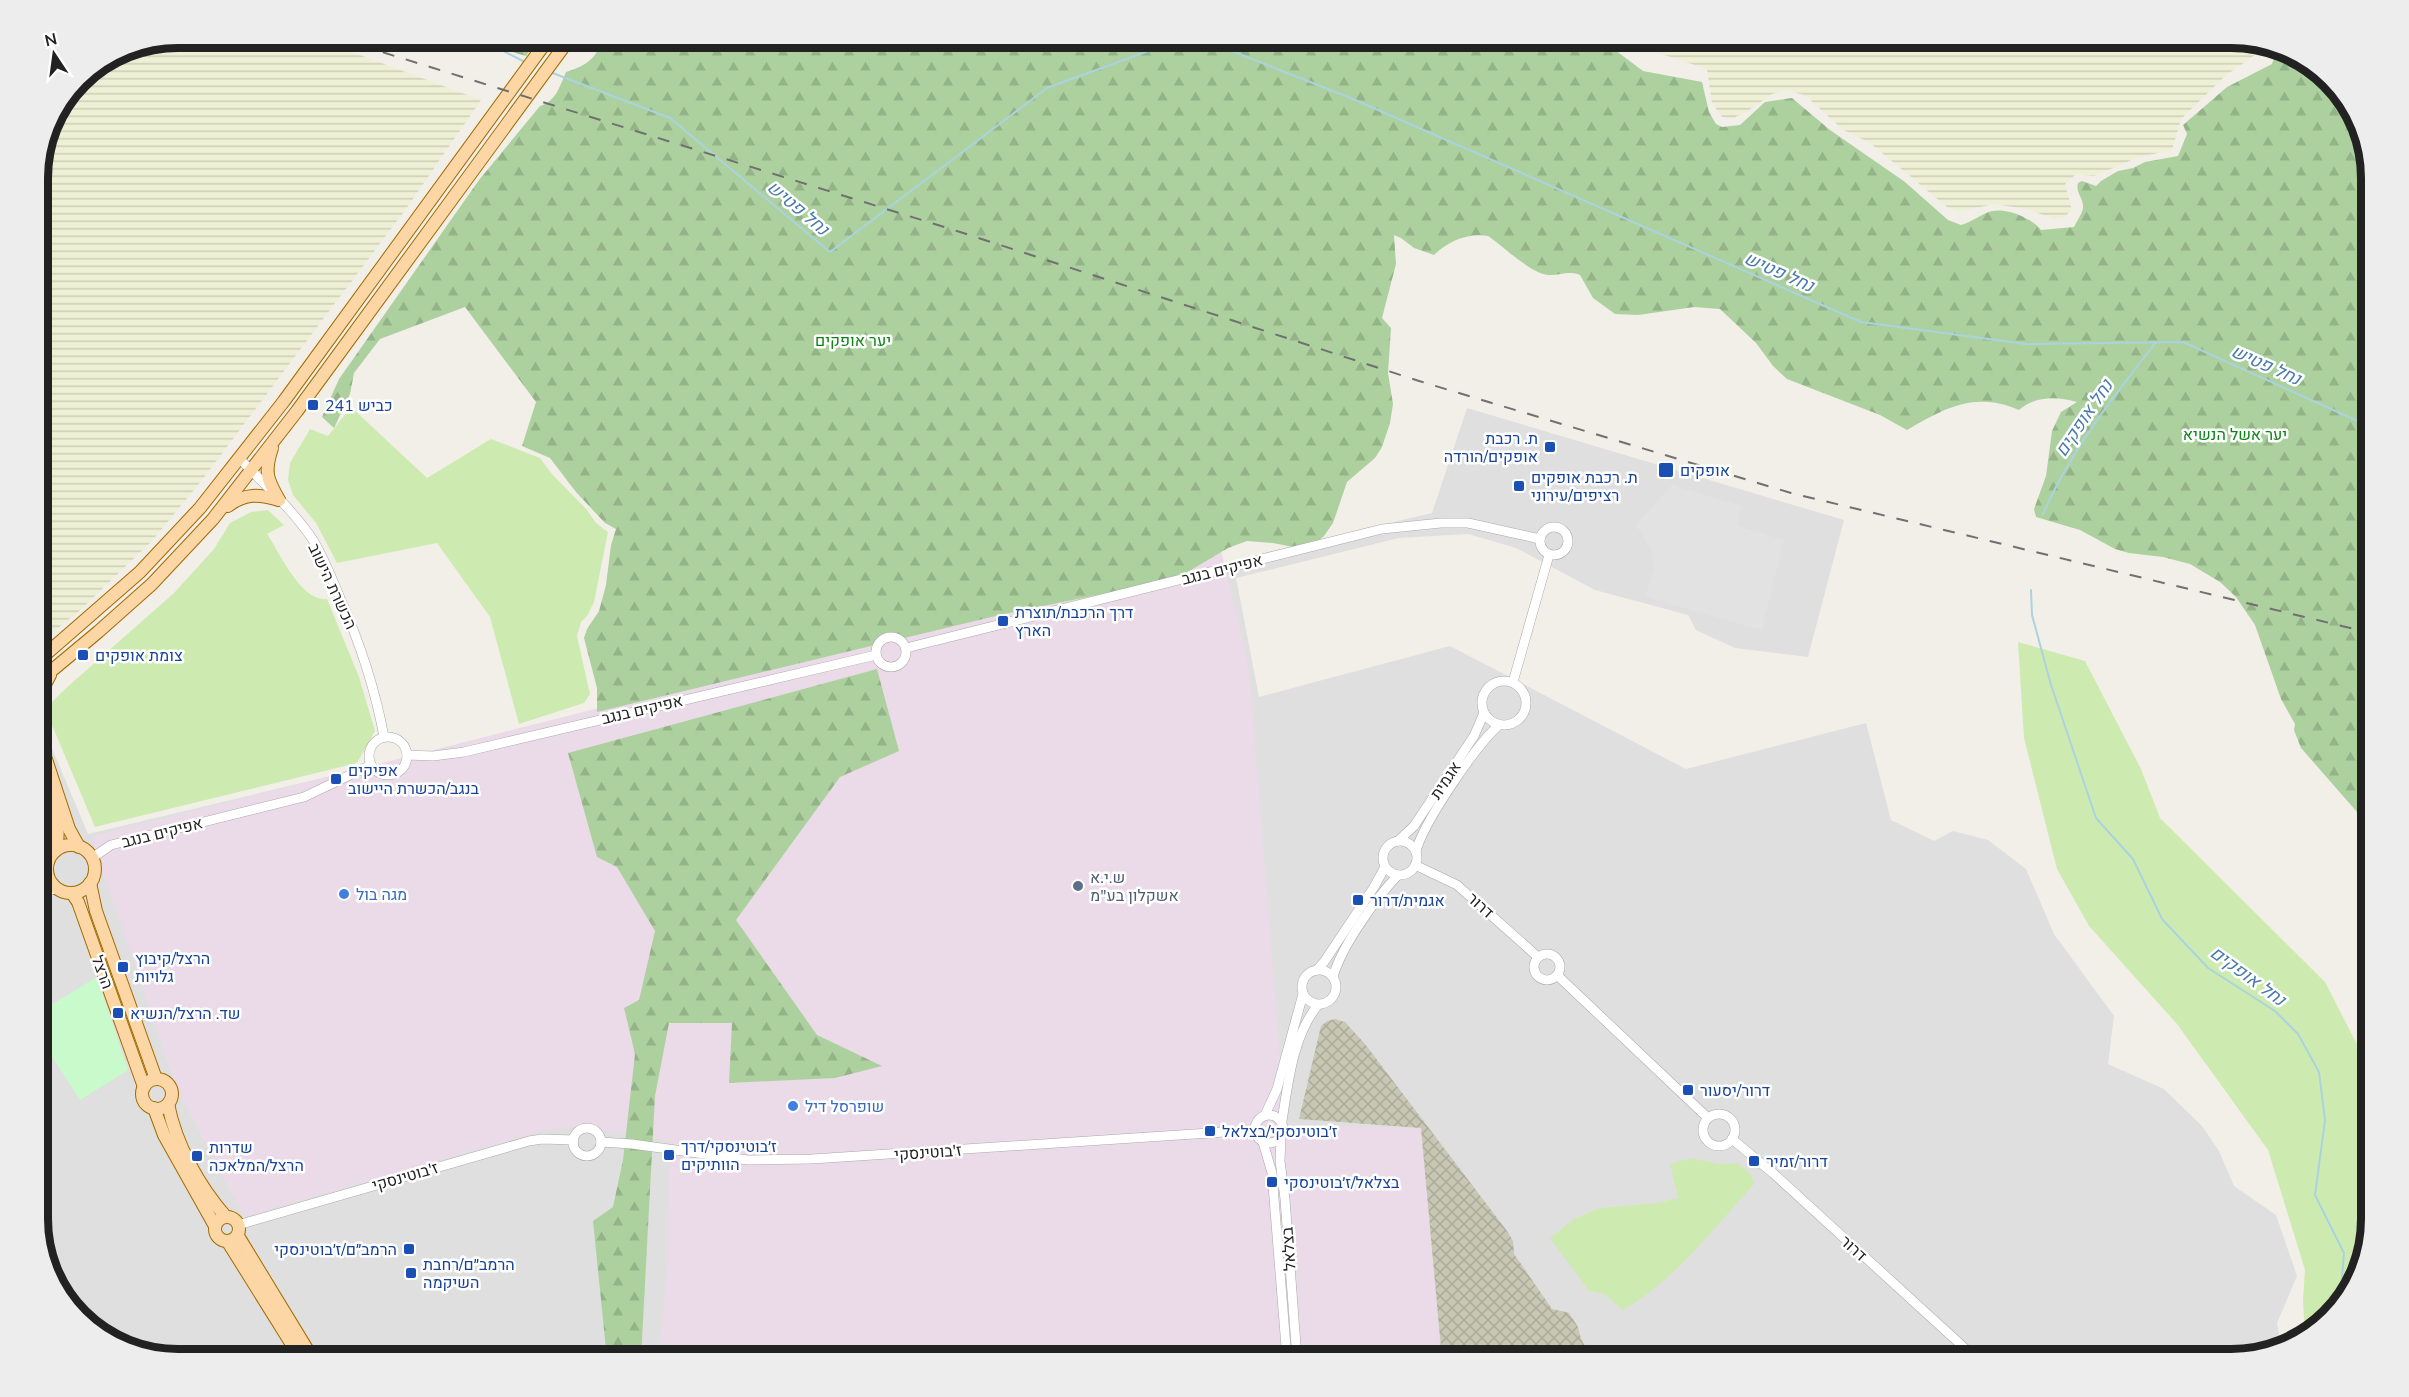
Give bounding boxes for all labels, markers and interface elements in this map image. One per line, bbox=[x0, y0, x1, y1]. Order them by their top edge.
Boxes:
north arrow bbox=[24, 24, 84, 84]
text: N bbox=[43, 28, 59, 52]
water label: נחל פטיש bbox=[762, 175, 835, 242]
water label: נחל פטיש bbox=[1741, 246, 1819, 298]
park label: יער אופקים bbox=[815, 330, 891, 352]
water label: נחל פטיש bbox=[2228, 339, 2306, 391]
water label: נחל אופקים bbox=[2050, 374, 2119, 461]
place label: כביש 241 bbox=[325, 395, 393, 417]
marker: כביש 241 bbox=[306, 398, 320, 412]
park label: יער אשל הנשיא bbox=[2183, 424, 2287, 446]
place label: ת. רכבת אופקים/הורדה bbox=[1444, 428, 1538, 468]
marker: ת. רכבת אופקים/הורדה bbox=[1543, 440, 1557, 454]
place label: אופקים bbox=[1680, 460, 1730, 482]
marker: אופקים bbox=[1657, 461, 1675, 479]
place label: ת. רכבת אופקים רציפים/עירוני bbox=[1531, 467, 1638, 507]
marker: ת. רכבת אופקים רציפים/עירוני bbox=[1512, 479, 1526, 493]
street label: הכשרת הישוב bbox=[303, 540, 362, 633]
street label: אפיקים בנגב bbox=[1179, 549, 1265, 591]
place label: דרך הרכבת/תוצרת הארץ bbox=[1015, 602, 1133, 642]
marker: דרך הרכבת/תוצרת הארץ bbox=[996, 614, 1010, 628]
place label: צומת אופקים bbox=[95, 645, 183, 667]
marker: צומת אופקים bbox=[76, 648, 90, 662]
street label: אפיקים בנגב bbox=[599, 690, 685, 730]
street label: אגמית bbox=[1425, 757, 1467, 804]
place label: אפיקים בנגב/הכשרת היישוב bbox=[348, 760, 480, 800]
marker: אפיקים בנגב/הכשרת היישוב bbox=[329, 772, 343, 786]
street label: אפיקים בנגב bbox=[119, 812, 205, 854]
place label: ש.י.א אשקלון בע"מ bbox=[1090, 867, 1179, 907]
marker: ש.י.א אשקלון בע"מ bbox=[1071, 879, 1085, 893]
place label: מגה בול bbox=[356, 884, 407, 906]
marker: מגה בול bbox=[337, 887, 351, 901]
street label: דרור bbox=[1462, 888, 1498, 924]
place label: אגמית/דרור bbox=[1370, 890, 1445, 912]
marker: אגמית/דרור bbox=[1351, 893, 1365, 907]
water label: נחל אופקים bbox=[2206, 941, 2292, 1012]
place label: הרצל/קיבוץ גלויות bbox=[135, 948, 210, 988]
street label: הרצל bbox=[86, 953, 118, 992]
marker: הרצל/קיבוץ גלויות bbox=[116, 960, 130, 974]
place label: שד. הרצל/הנשיא bbox=[130, 1003, 241, 1025]
marker: שד. הרצל/הנשיא bbox=[111, 1006, 125, 1020]
place label: דרור/יסעור bbox=[1700, 1080, 1770, 1102]
marker: דרור/יסעור bbox=[1681, 1083, 1695, 1097]
place label: שופרסל דיל bbox=[805, 1096, 884, 1118]
marker: שופרסל דיל bbox=[786, 1099, 800, 1113]
place label: ז׳בוטינסקי/בצלאל bbox=[1222, 1121, 1338, 1143]
marker: ז׳בוטינסקי/בצלאל bbox=[1203, 1124, 1217, 1138]
place label: ז׳בוטינסקי/דרך הוותיקים bbox=[681, 1136, 777, 1176]
place label: שדרות הרצל/המלאכה bbox=[209, 1137, 304, 1177]
street label: ז'בוטינסקי bbox=[893, 1140, 963, 1166]
marker: ז׳בוטינסקי/דרך הוותיקים bbox=[662, 1148, 676, 1162]
marker: שדרות הרצל/המלאכה bbox=[190, 1149, 204, 1163]
place label: דרור/זמיר bbox=[1766, 1151, 1828, 1173]
marker: דרור/זמיר bbox=[1747, 1154, 1761, 1168]
street label: ז'בוטינסקי bbox=[370, 1157, 441, 1197]
place label: בצלאל/ז׳בוטינסקי bbox=[1284, 1172, 1400, 1194]
marker: בצלאל/ז׳בוטינסקי bbox=[1265, 1175, 1279, 1189]
street label: בצלאל bbox=[1276, 1226, 1302, 1272]
street label: דרור bbox=[1835, 1231, 1871, 1267]
place label: הרמב״ם/ז׳בוטינסקי bbox=[274, 1239, 397, 1261]
marker: הרמב״ם/ז׳בוטינסקי bbox=[402, 1242, 416, 1256]
place label: הרמב״ם/רחבת השיקמה bbox=[423, 1254, 515, 1294]
marker: הרמב״ם/רחבת השיקמה bbox=[404, 1266, 418, 1280]

